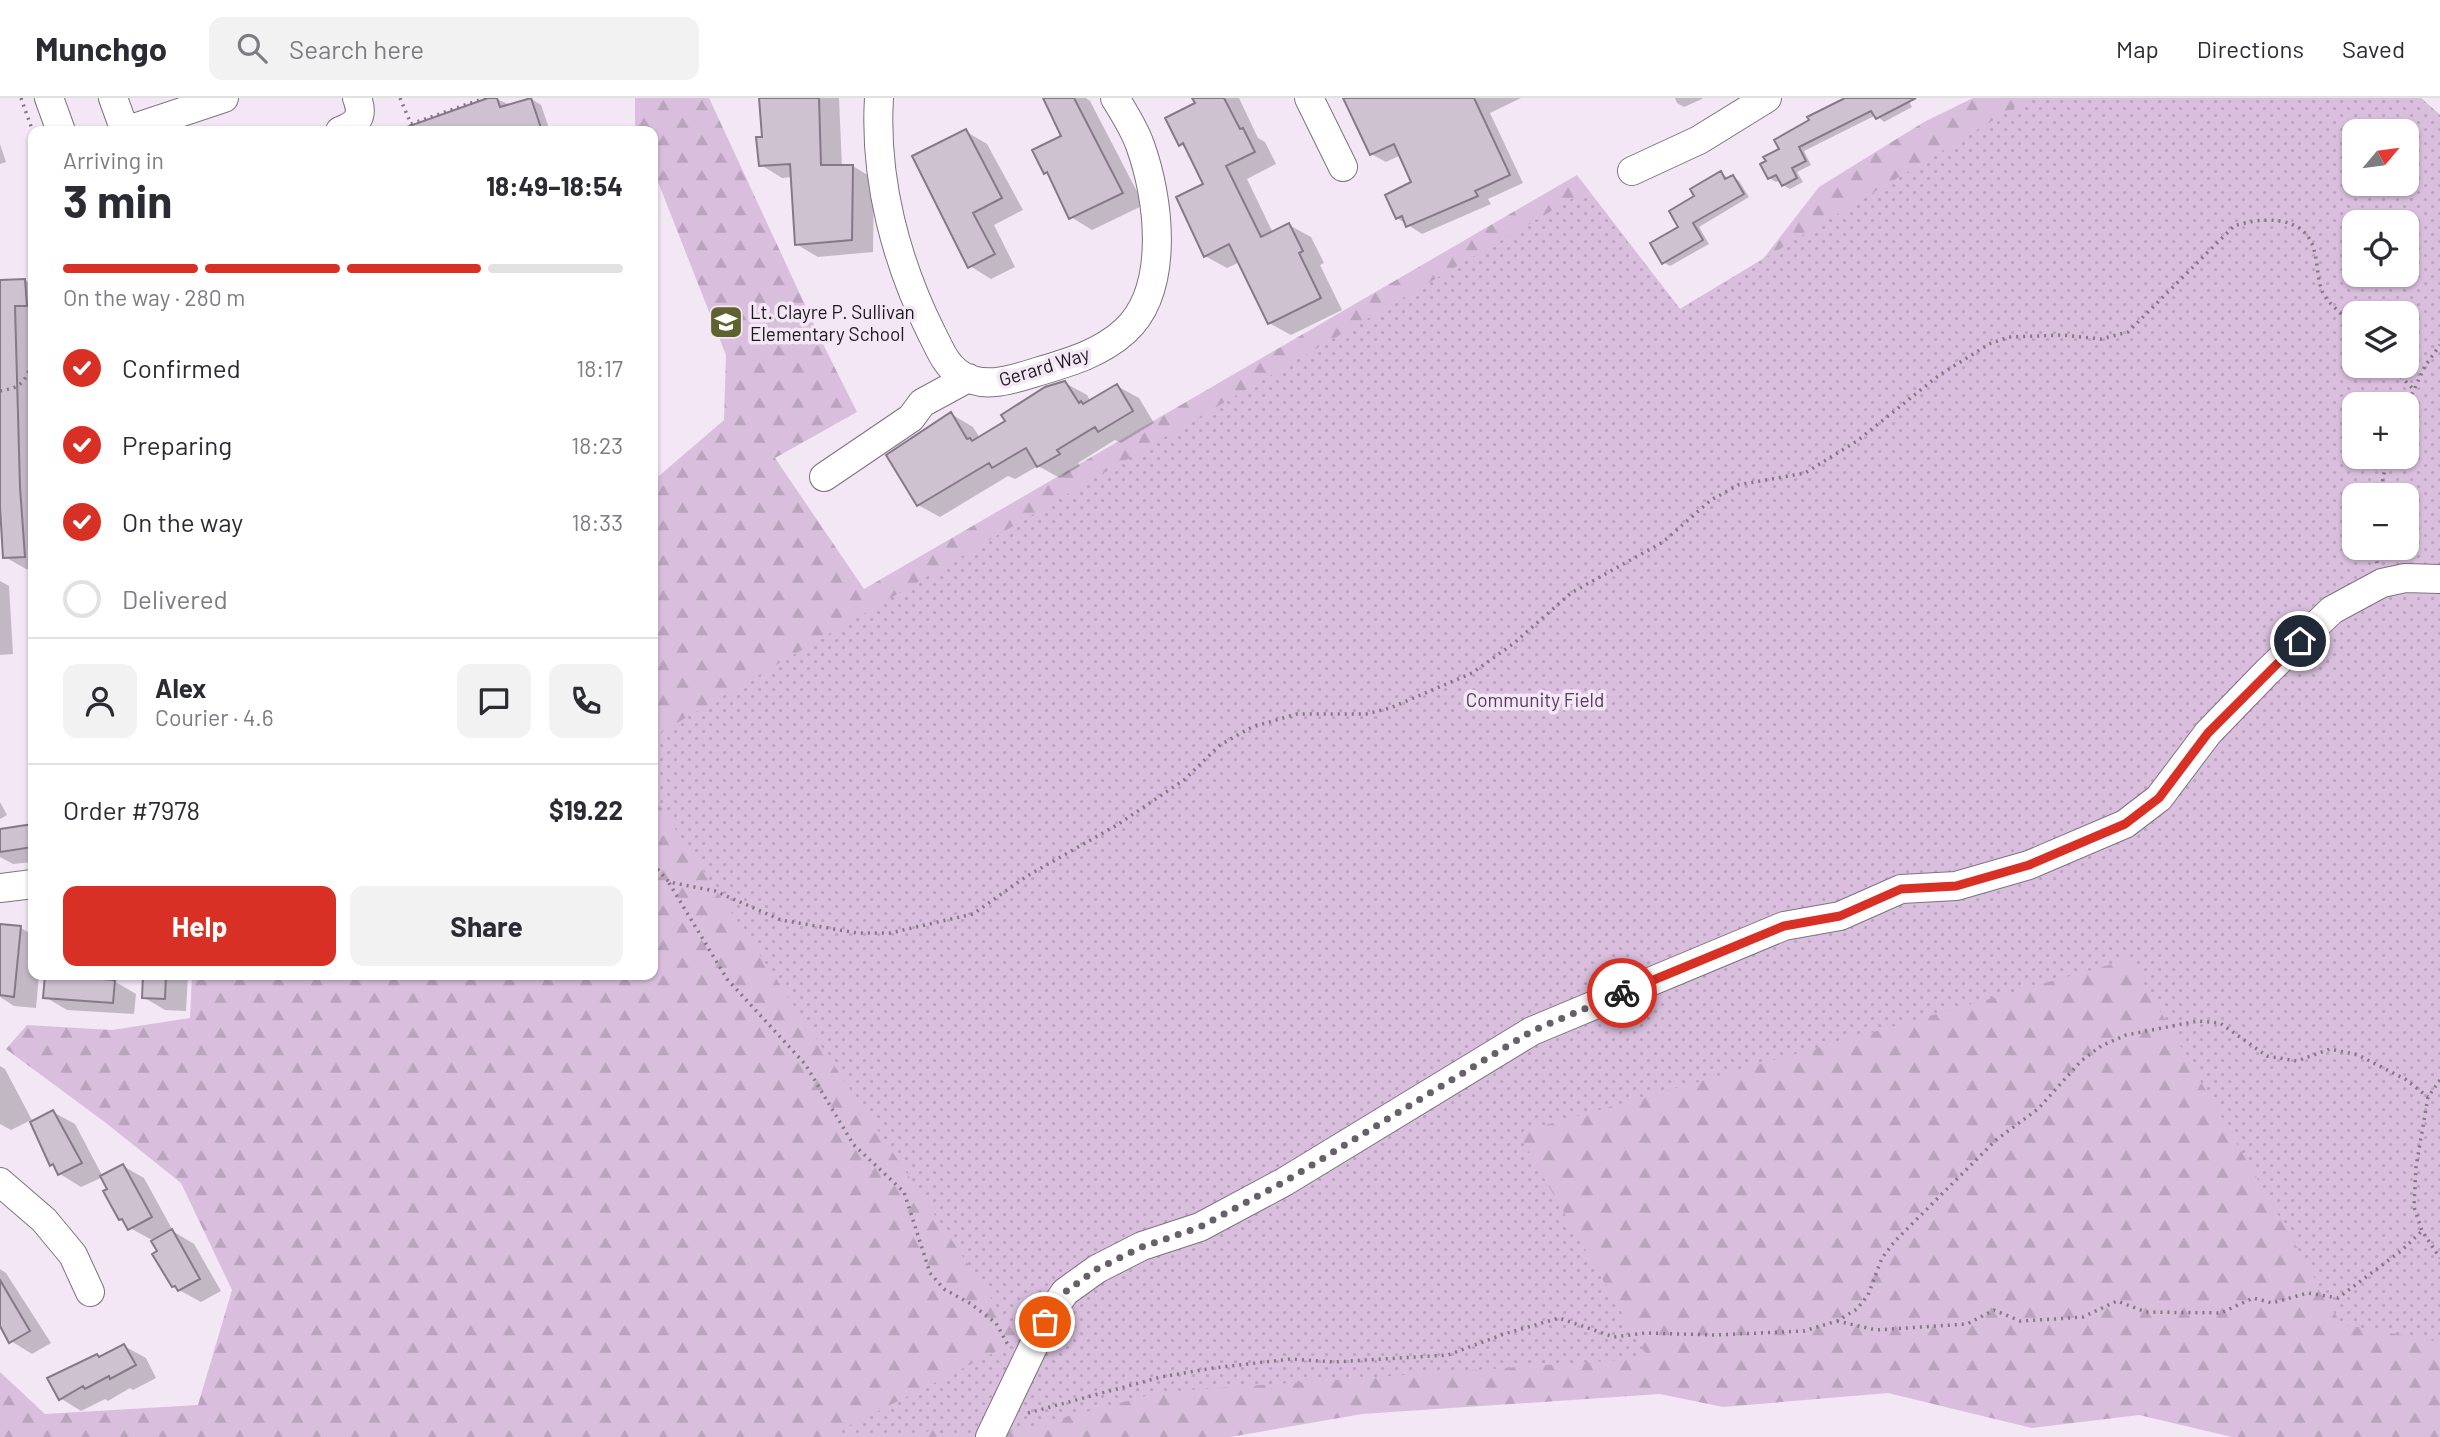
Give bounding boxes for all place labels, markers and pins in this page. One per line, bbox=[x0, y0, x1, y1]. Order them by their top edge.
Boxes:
place label: Lt. Clayre P. Sullivan Elementary School bbox=[750, 300, 915, 345]
school or university icon: Lt. Clayre P. Sullivan Elementary School bbox=[707, 303, 745, 341]
pin bbox=[2270, 611, 2330, 671]
pin bbox=[1015, 1292, 1075, 1352]

